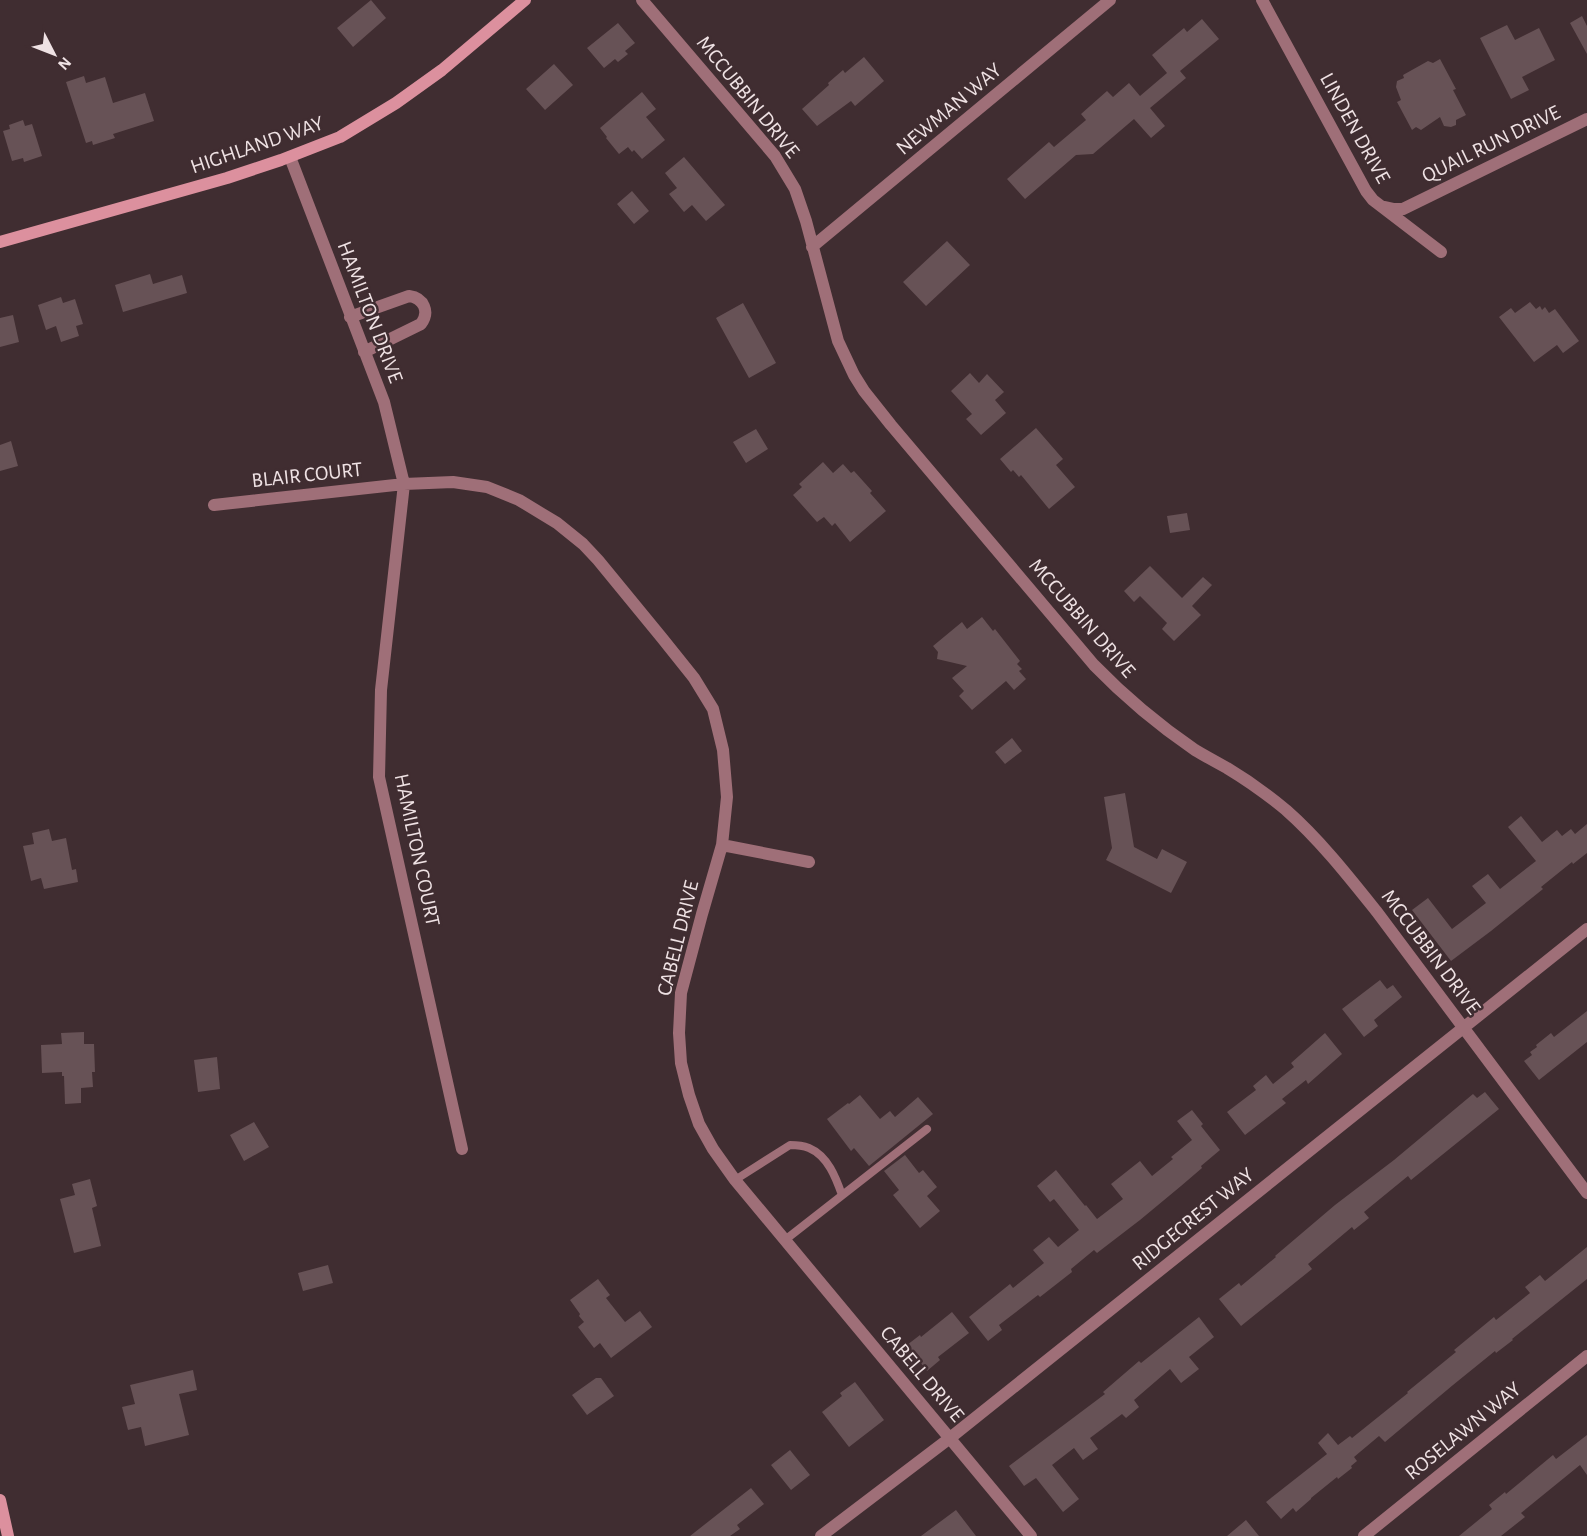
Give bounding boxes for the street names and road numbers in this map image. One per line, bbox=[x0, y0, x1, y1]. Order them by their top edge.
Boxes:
street label: MCCUBBIN DRIVE bbox=[693, 32, 803, 162]
street label: NEWMAN WAY bbox=[892, 59, 1006, 159]
street label: LINDEN DRIVE bbox=[1316, 69, 1394, 187]
street label: QUAIL RUN DRIVE bbox=[1419, 102, 1563, 186]
street label: HIGHLAND WAY bbox=[188, 112, 326, 178]
street label: HAMILTON DRIVE bbox=[333, 238, 407, 386]
street label: BLAIR COURT bbox=[250, 459, 364, 491]
street label: MCCUBBIN DRIVE bbox=[1025, 555, 1139, 681]
street label: HAMILTON COURT bbox=[391, 772, 443, 928]
street label: CABELL DRIVE bbox=[654, 878, 702, 998]
street label: MCCUBBIN DRIVE bbox=[1377, 886, 1485, 1018]
street label: RIDGECREST WAY bbox=[1128, 1164, 1258, 1274]
street label: CABELL DRIVE bbox=[876, 1322, 968, 1426]
street label: ROSELAWN WAY bbox=[1401, 1378, 1525, 1484]

